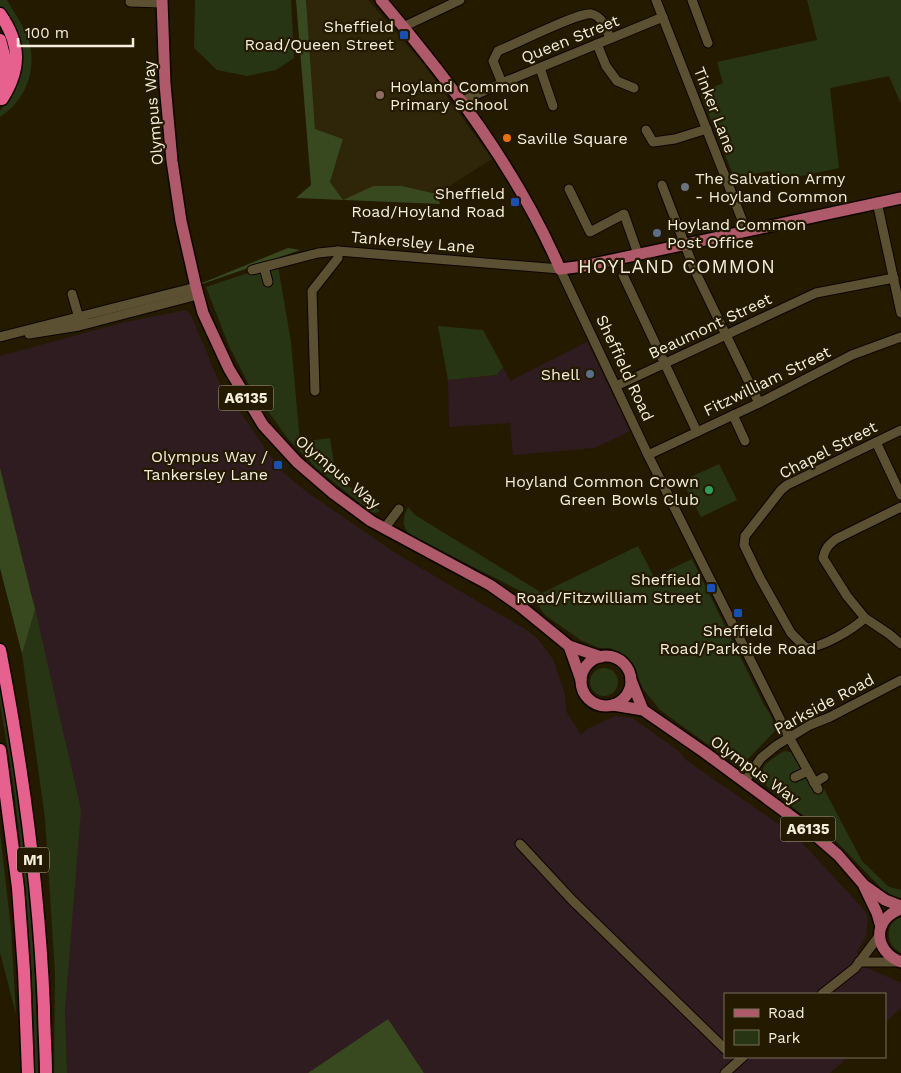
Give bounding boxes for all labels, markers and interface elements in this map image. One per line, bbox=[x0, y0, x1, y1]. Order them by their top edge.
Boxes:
street label: Queen Street bbox=[518, 11, 622, 67]
scale bar bbox=[18, 15, 132, 47]
place label: Sheffield Road/Queen Street bbox=[244, 17, 394, 54]
text: 100 m bbox=[25, 24, 69, 42]
marker: Sheffield Road/Queen Street bbox=[398, 29, 410, 41]
street label: Olympus Way bbox=[139, 59, 167, 166]
street label: Tinker Lane bbox=[690, 64, 740, 156]
place label: Hoyland Common Primary School bbox=[390, 77, 529, 114]
marker: Hoyland Common Primary School bbox=[374, 89, 386, 101]
place label: Saville Square bbox=[517, 129, 628, 148]
marker: Saville Square bbox=[501, 132, 513, 144]
place label: The Salvation Army - Hoyland Common bbox=[695, 169, 848, 206]
marker: The Salvation Army - Hoyland Common bbox=[679, 181, 691, 193]
place label: Sheffield Road/Hoyland Road bbox=[351, 184, 505, 221]
marker: Sheffield Road/Hoyland Road bbox=[509, 196, 521, 208]
place label: Hoyland Common Post Office bbox=[667, 215, 806, 252]
street label: Tankersley Lane bbox=[350, 227, 476, 257]
marker: Hoyland Common Post Office bbox=[651, 227, 663, 239]
district label: HOYLAND COMMON bbox=[578, 255, 776, 278]
street label: Beaumont Street bbox=[645, 289, 775, 363]
street label: Sheffield Road bbox=[592, 312, 658, 424]
street label: Fitzwilliam Street bbox=[700, 342, 834, 420]
place label: Shell bbox=[541, 365, 580, 384]
marker: Shell bbox=[584, 368, 596, 380]
road number: A6135 bbox=[218, 386, 274, 410]
street label: Chapel Street bbox=[776, 417, 880, 483]
street label: Olympus Way bbox=[292, 431, 385, 513]
place label: Olympus Way / Tankersley Lane bbox=[144, 447, 268, 484]
marker: Olympus Way / Tankersley Lane bbox=[272, 459, 284, 471]
place label: Hoyland Common Crown Green Bowls Club bbox=[505, 472, 699, 509]
marker: Hoyland Common Crown Green Bowls Club bbox=[703, 484, 715, 496]
place label: Sheffield Road/Fitzwilliam Street bbox=[516, 570, 701, 607]
marker: Sheffield Road/Fitzwilliam Street bbox=[705, 582, 717, 594]
marker: Sheffield Road/Parkside Road bbox=[732, 607, 744, 619]
place label: Sheffield Road/Parkside Road bbox=[660, 621, 816, 658]
street label: Parkside Road bbox=[771, 670, 877, 738]
street label: Olympus Way bbox=[707, 731, 804, 809]
road number: A6135 bbox=[780, 816, 836, 842]
road number: M1 bbox=[17, 848, 49, 872]
legend bbox=[724, 993, 886, 1058]
text: Road bbox=[768, 1004, 805, 1022]
text: Park bbox=[768, 1029, 801, 1047]

